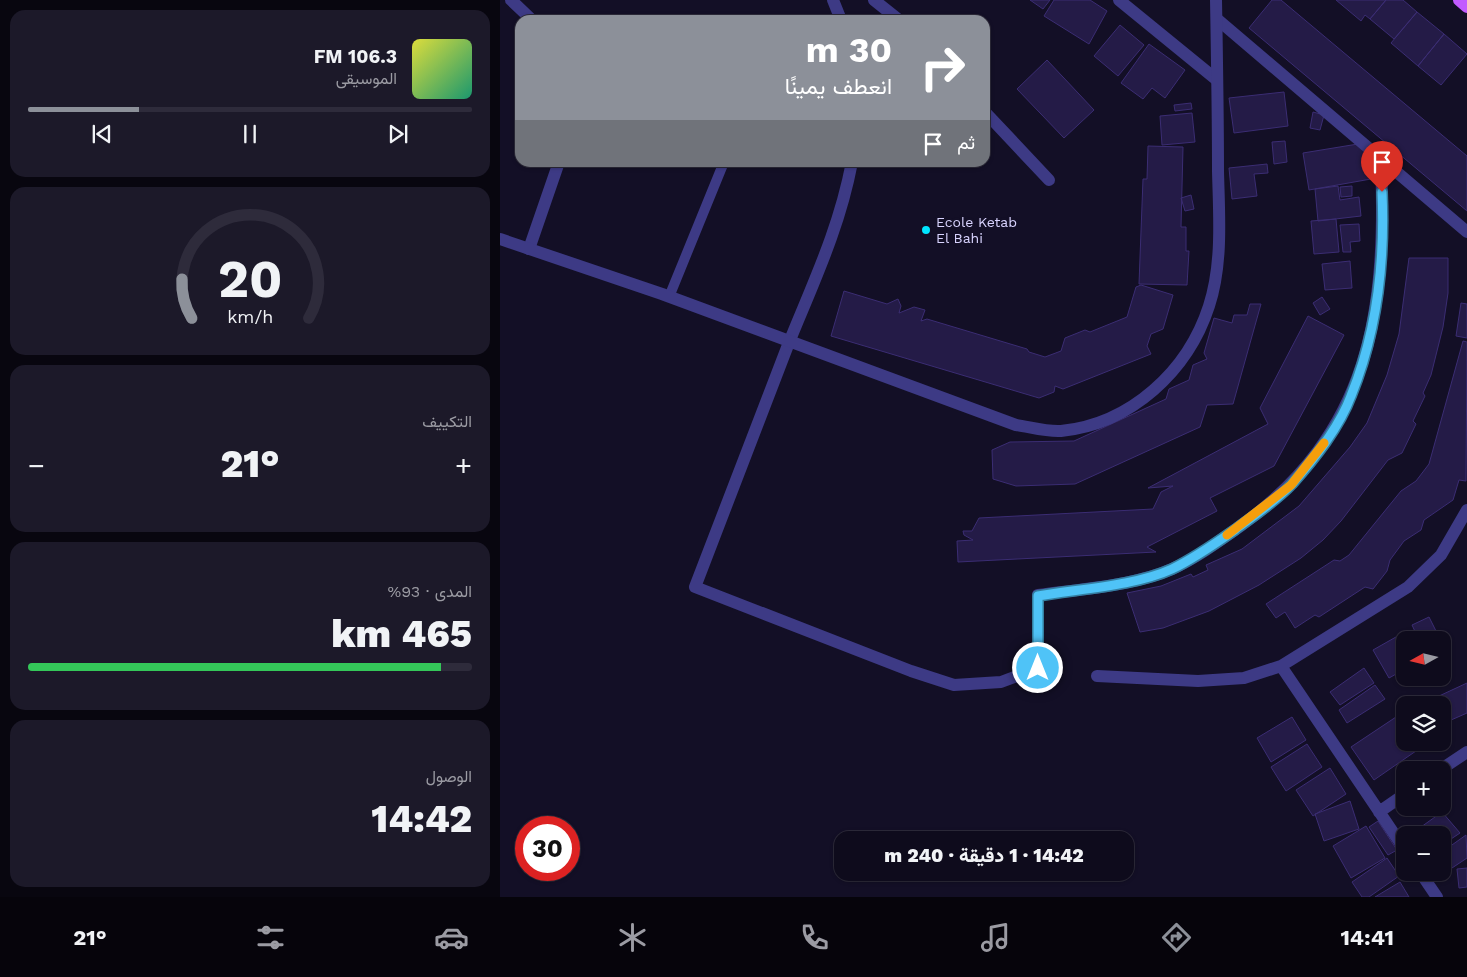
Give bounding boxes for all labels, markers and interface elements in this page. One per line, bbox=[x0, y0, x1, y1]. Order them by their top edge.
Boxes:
text: 30 m bbox=[806, 29, 892, 71]
icon: right bbox=[910, 35, 975, 100]
text: 106.3 FM bbox=[314, 45, 397, 68]
text: الموسيقى bbox=[336, 69, 397, 88]
text: انعطف يمينًا bbox=[785, 74, 892, 99]
icon: previous bbox=[88, 120, 116, 148]
icon: pause bbox=[236, 120, 264, 148]
icon: next bbox=[384, 120, 412, 148]
icon: arrive bbox=[919, 130, 947, 158]
text: ثم bbox=[957, 131, 975, 154]
pin bbox=[1361, 141, 1403, 192]
icon: arrive bbox=[1368, 148, 1396, 176]
place label: Ecole Ketab El Bahi bbox=[936, 214, 1017, 246]
marker: Ecole Ketab El Bahi bbox=[920, 224, 932, 236]
text: 20 bbox=[218, 249, 282, 310]
text: km/h bbox=[227, 306, 273, 327]
text: التكييف bbox=[422, 412, 472, 431]
text: 21° bbox=[220, 442, 280, 486]
text: − bbox=[28, 449, 45, 482]
text: + bbox=[455, 449, 472, 482]
text: المدى · 93% bbox=[388, 582, 472, 601]
text: 465 km bbox=[331, 612, 472, 656]
north arrow bbox=[1396, 631, 1451, 686]
map controls bbox=[1396, 631, 1451, 881]
position arrow bbox=[1011, 641, 1063, 693]
button: layers bbox=[1396, 696, 1451, 751]
button: + bbox=[1396, 761, 1451, 816]
text: الوصول bbox=[426, 767, 472, 786]
text: 14:42 bbox=[371, 797, 472, 841]
speed limit sign: 30 bbox=[515, 816, 580, 881]
button: − bbox=[1396, 826, 1451, 881]
text: 14:42 · 1 دقيقة · 240 m bbox=[884, 844, 1084, 867]
icon: filters bbox=[253, 920, 288, 955]
icon: car bbox=[434, 920, 469, 955]
icon: climate bbox=[615, 920, 650, 955]
icon: phone bbox=[797, 920, 832, 955]
icon: music bbox=[978, 920, 1013, 955]
icon: directions bbox=[1159, 920, 1194, 955]
text: 21° bbox=[73, 925, 107, 950]
text: 14:41 bbox=[1340, 925, 1394, 950]

